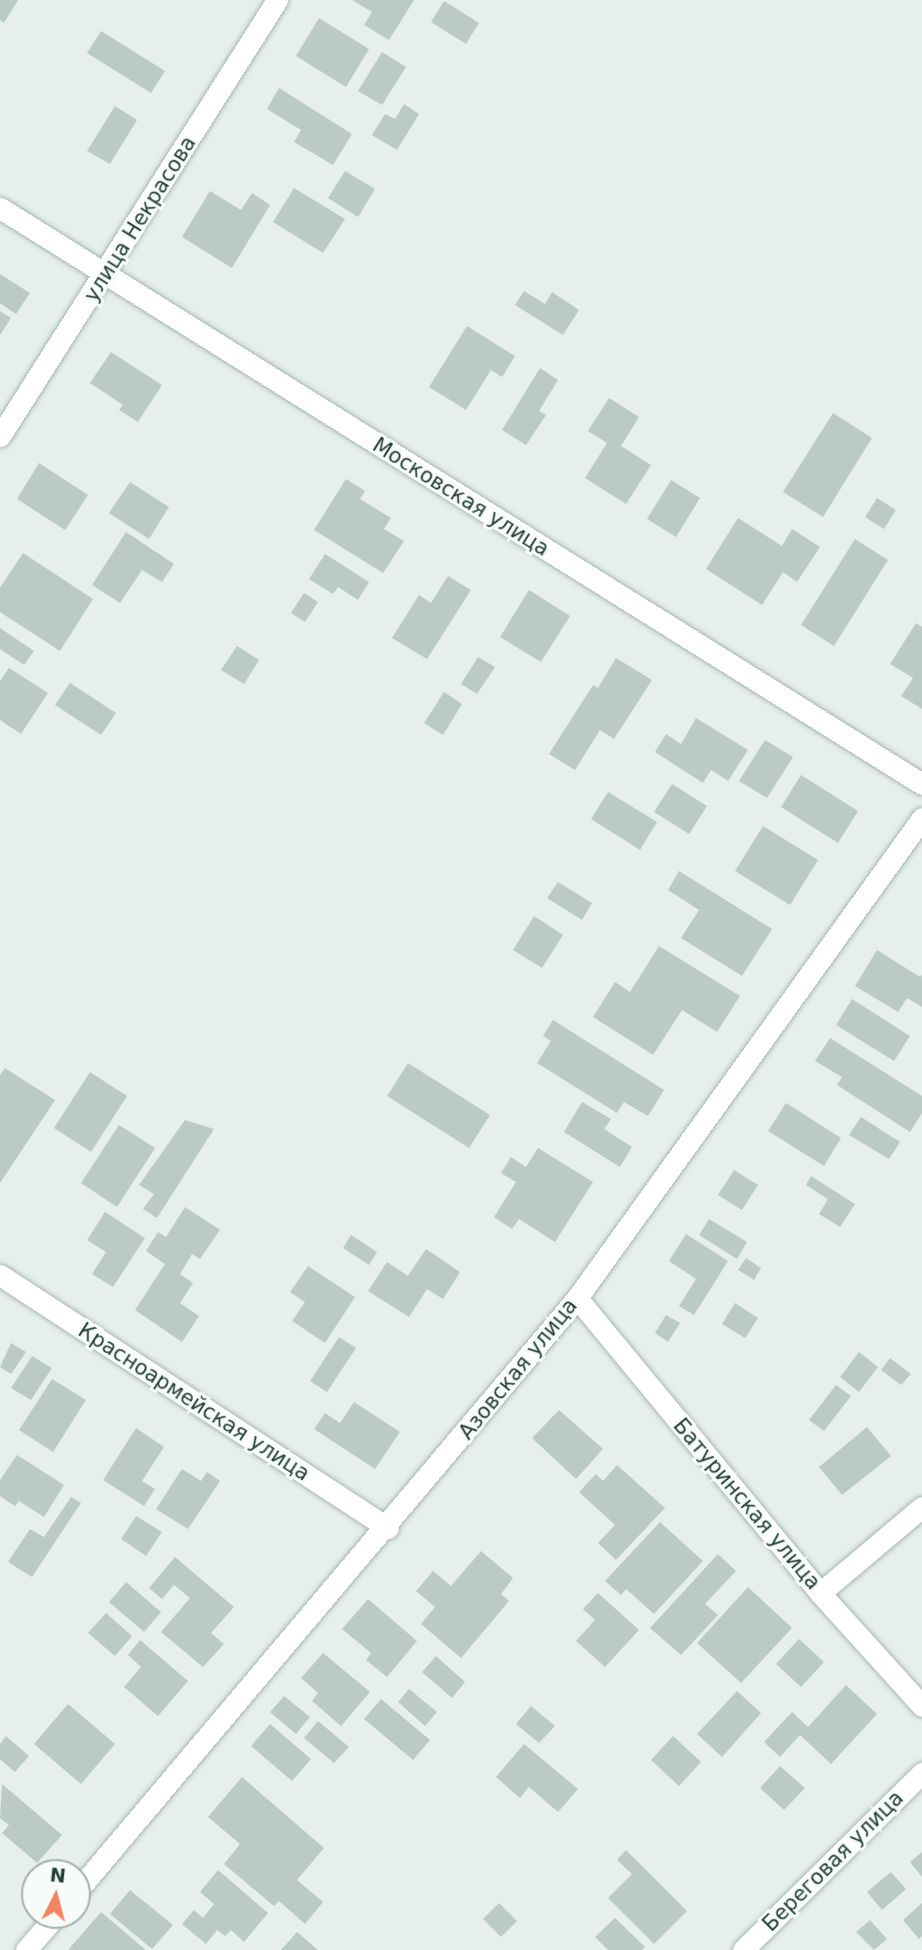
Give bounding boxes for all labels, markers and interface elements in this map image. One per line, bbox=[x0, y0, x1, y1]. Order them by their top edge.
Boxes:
street label: улица Некрасова bbox=[79, 132, 201, 306]
street label: Московская улица bbox=[368, 432, 554, 562]
street label: Азовская улица bbox=[454, 1294, 582, 1444]
street label: Красноармейская улица bbox=[74, 1318, 314, 1486]
street label: Батуринская улица bbox=[668, 1413, 826, 1595]
street label: Береговая улица bbox=[757, 1785, 909, 1937]
north arrow bbox=[21, 1859, 91, 1929]
text: N bbox=[49, 1863, 67, 1887]

